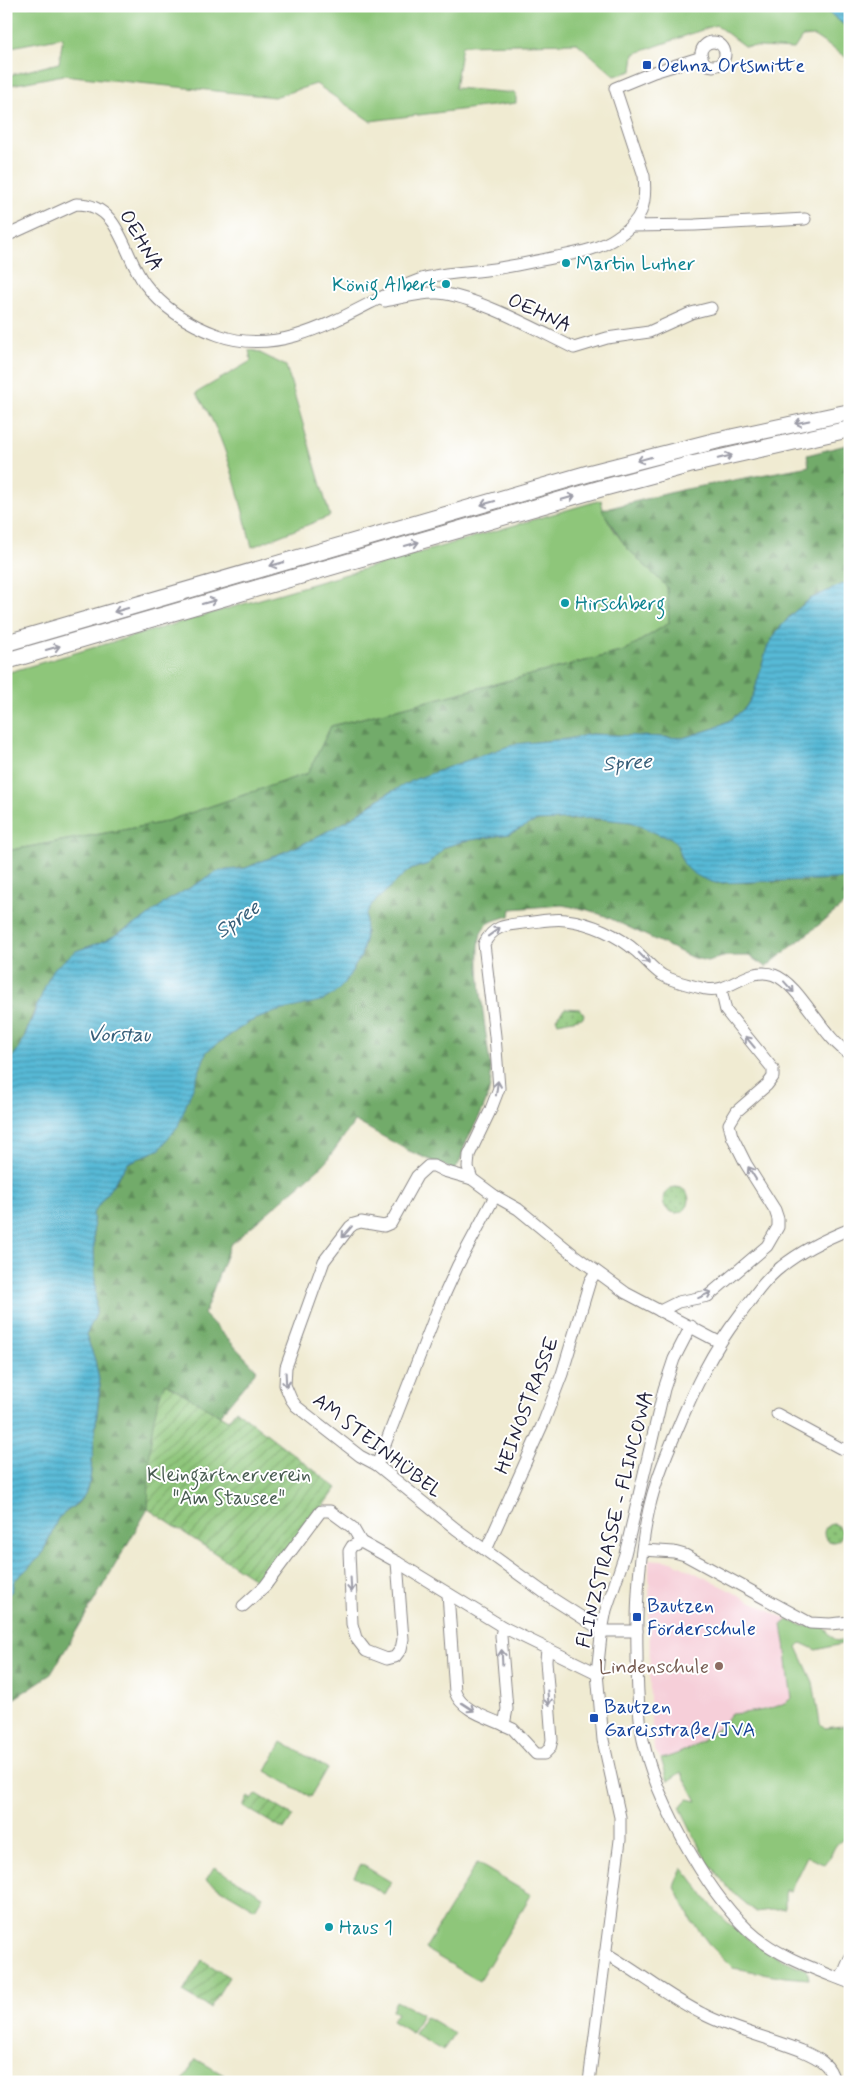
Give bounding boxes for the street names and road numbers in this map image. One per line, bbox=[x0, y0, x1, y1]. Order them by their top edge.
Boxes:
street label: OEHNA bbox=[112, 205, 169, 277]
street label: OEHNA bbox=[503, 287, 575, 340]
street label: HEINOSTRASSE bbox=[489, 1333, 566, 1478]
street label: AM STEINHÜBEL bbox=[307, 1387, 447, 1505]
street label: FLINZSTRASSE - FLINCOWA bbox=[570, 1388, 661, 1651]

